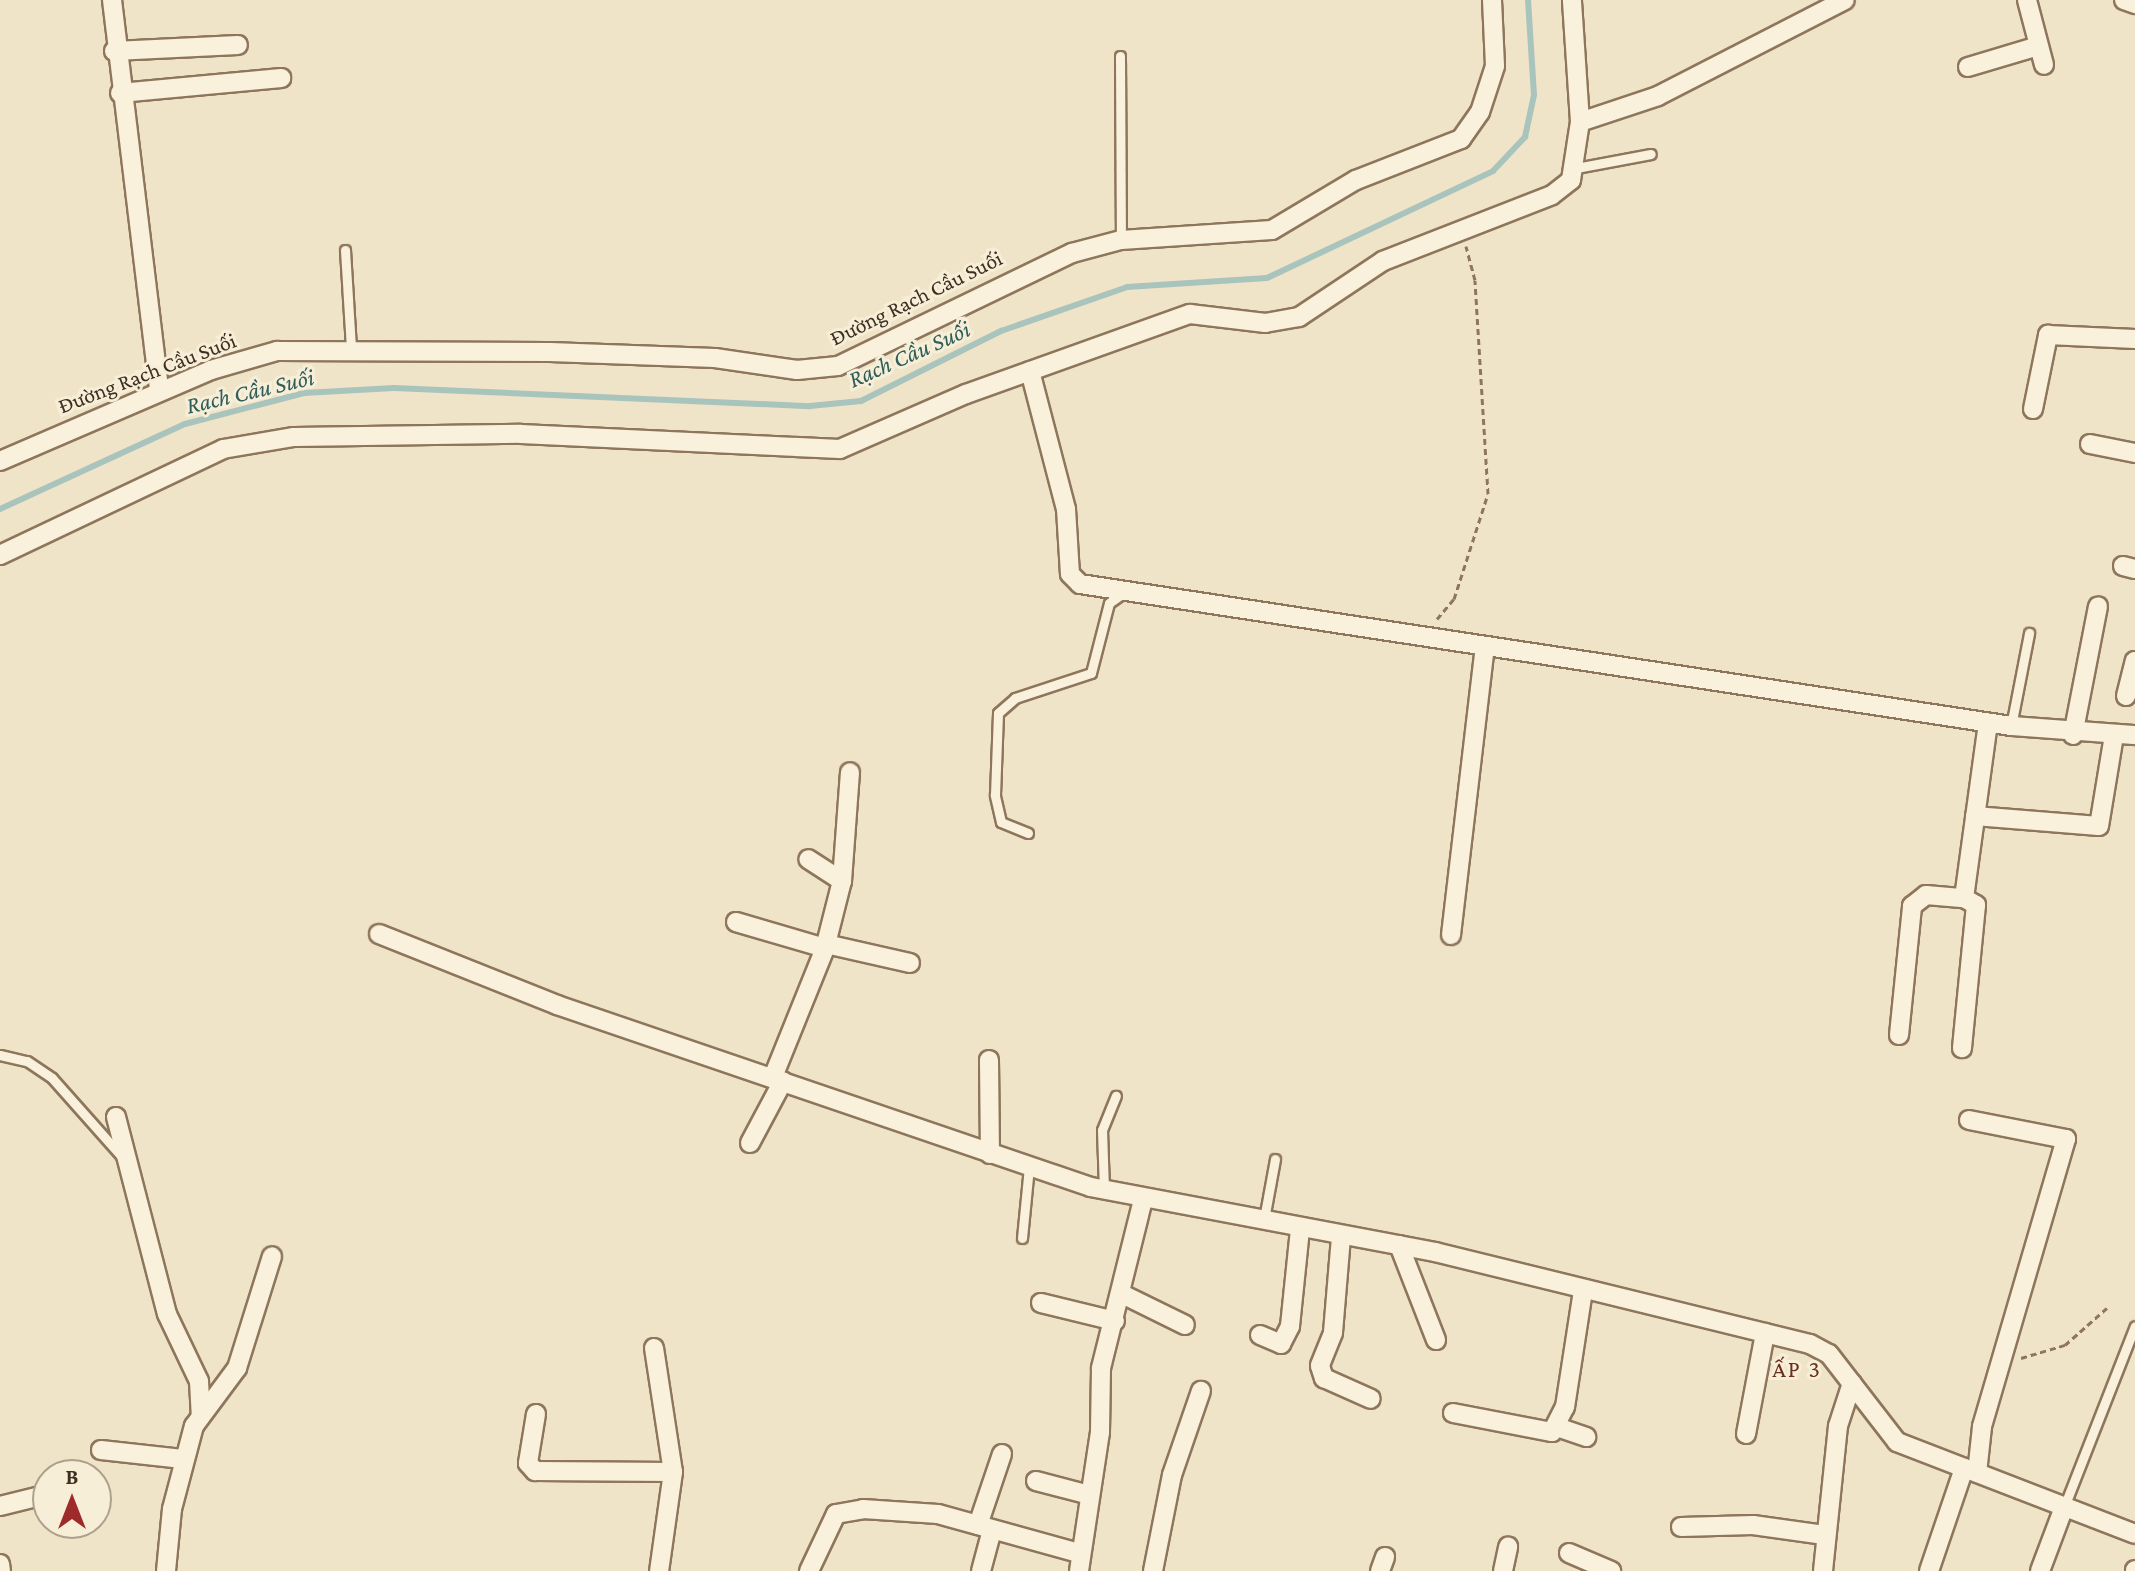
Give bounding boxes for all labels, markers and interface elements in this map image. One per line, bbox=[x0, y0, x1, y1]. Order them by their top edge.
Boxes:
street label: Đường Rạch Cầu Suối bbox=[826, 245, 1006, 351]
water label: Rạch Cầu Suối bbox=[844, 314, 974, 394]
street label: Đường Rạch Cầu Suối bbox=[54, 327, 240, 419]
water label: Rạch Cầu Suối bbox=[183, 362, 317, 420]
district label: ẤP 3 bbox=[1772, 1355, 1822, 1383]
north arrow bbox=[32, 1459, 112, 1539]
text: B bbox=[66, 1464, 78, 1489]

